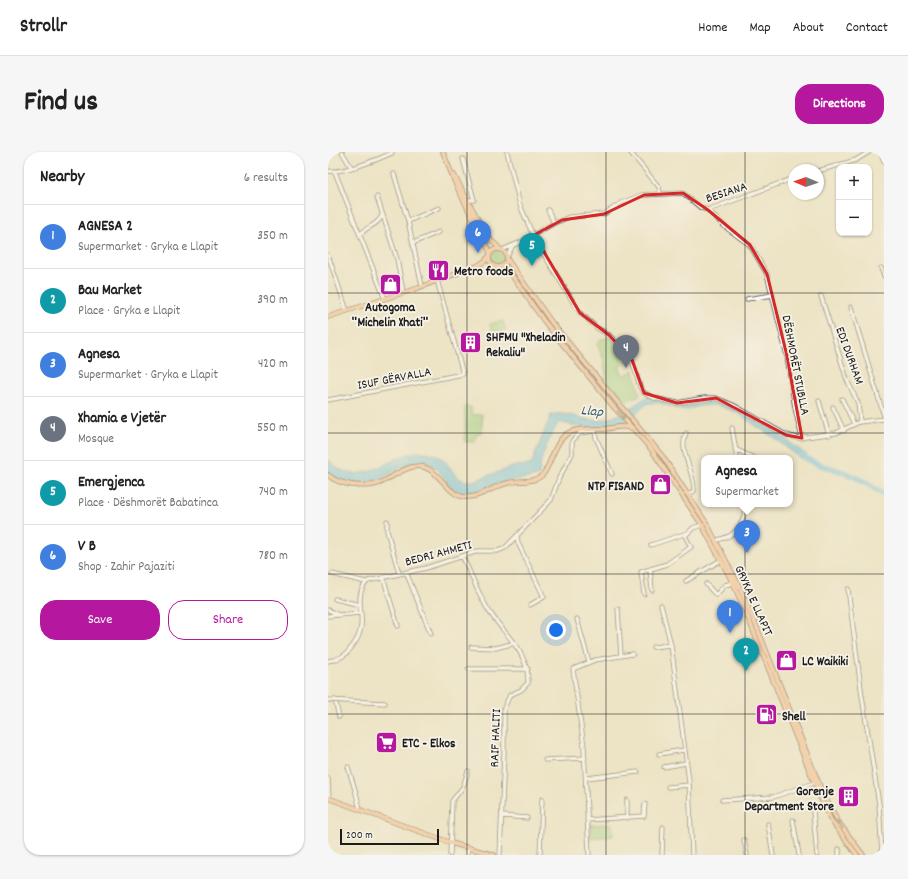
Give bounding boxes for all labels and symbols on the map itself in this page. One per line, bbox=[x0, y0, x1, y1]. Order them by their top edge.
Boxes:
north arrow bbox=[788, 164, 824, 200]
street label: BESIANA bbox=[704, 178, 750, 209]
pin: 6 bbox=[465, 220, 491, 253]
pin: 5 bbox=[519, 233, 545, 266]
restaurant icon: Metro foods bbox=[426, 257, 452, 283]
place label: Metro foods bbox=[454, 263, 514, 282]
shop icon: Autogoma ʺMichelin Xhatiʺ bbox=[377, 271, 403, 297]
place label: Autogoma ʺMichelin Xhatiʺ bbox=[351, 299, 429, 333]
street label: DËSHMORËT STUBLLA bbox=[776, 314, 814, 417]
street label: EDI DURHAM bbox=[829, 324, 868, 387]
place label: SHFMU "Xheladin Rekaliu" bbox=[486, 329, 566, 363]
building icon: SHFMU "Xheladin Rekaliu" bbox=[458, 330, 484, 356]
pin: 4 bbox=[613, 335, 639, 368]
street label: ISUF GËRVALLA bbox=[356, 363, 433, 396]
water label: Llap bbox=[580, 401, 604, 423]
one-way arrow bbox=[617, 410, 626, 421]
shop icon: NTP FISAND bbox=[647, 472, 673, 498]
place label: NTP FISAND bbox=[588, 478, 644, 497]
pin: 3 bbox=[734, 520, 760, 553]
street label: BEDRI AHMETI bbox=[403, 536, 474, 572]
street label: GRYKA E LLAPIT bbox=[729, 563, 777, 639]
pin: 1 bbox=[717, 600, 743, 633]
your location bbox=[546, 620, 566, 640]
pin: 2 bbox=[733, 638, 759, 671]
shop icon: LC Waikiki bbox=[773, 647, 799, 673]
place label: LC Waikiki bbox=[802, 653, 849, 672]
fuel station icon: Shell bbox=[754, 702, 780, 728]
street label: RAIF HALITI bbox=[486, 708, 507, 768]
place label: Shell bbox=[782, 708, 807, 727]
supermarket icon: ETC - Elkos bbox=[374, 729, 400, 755]
place label: ETC - Elkos bbox=[402, 735, 456, 754]
place label: Gorenje Department Store bbox=[745, 783, 834, 817]
building icon: Gorenje Department Store bbox=[836, 784, 862, 810]
one-way arrow bbox=[836, 818, 843, 830]
scale bar bbox=[340, 827, 439, 846]

